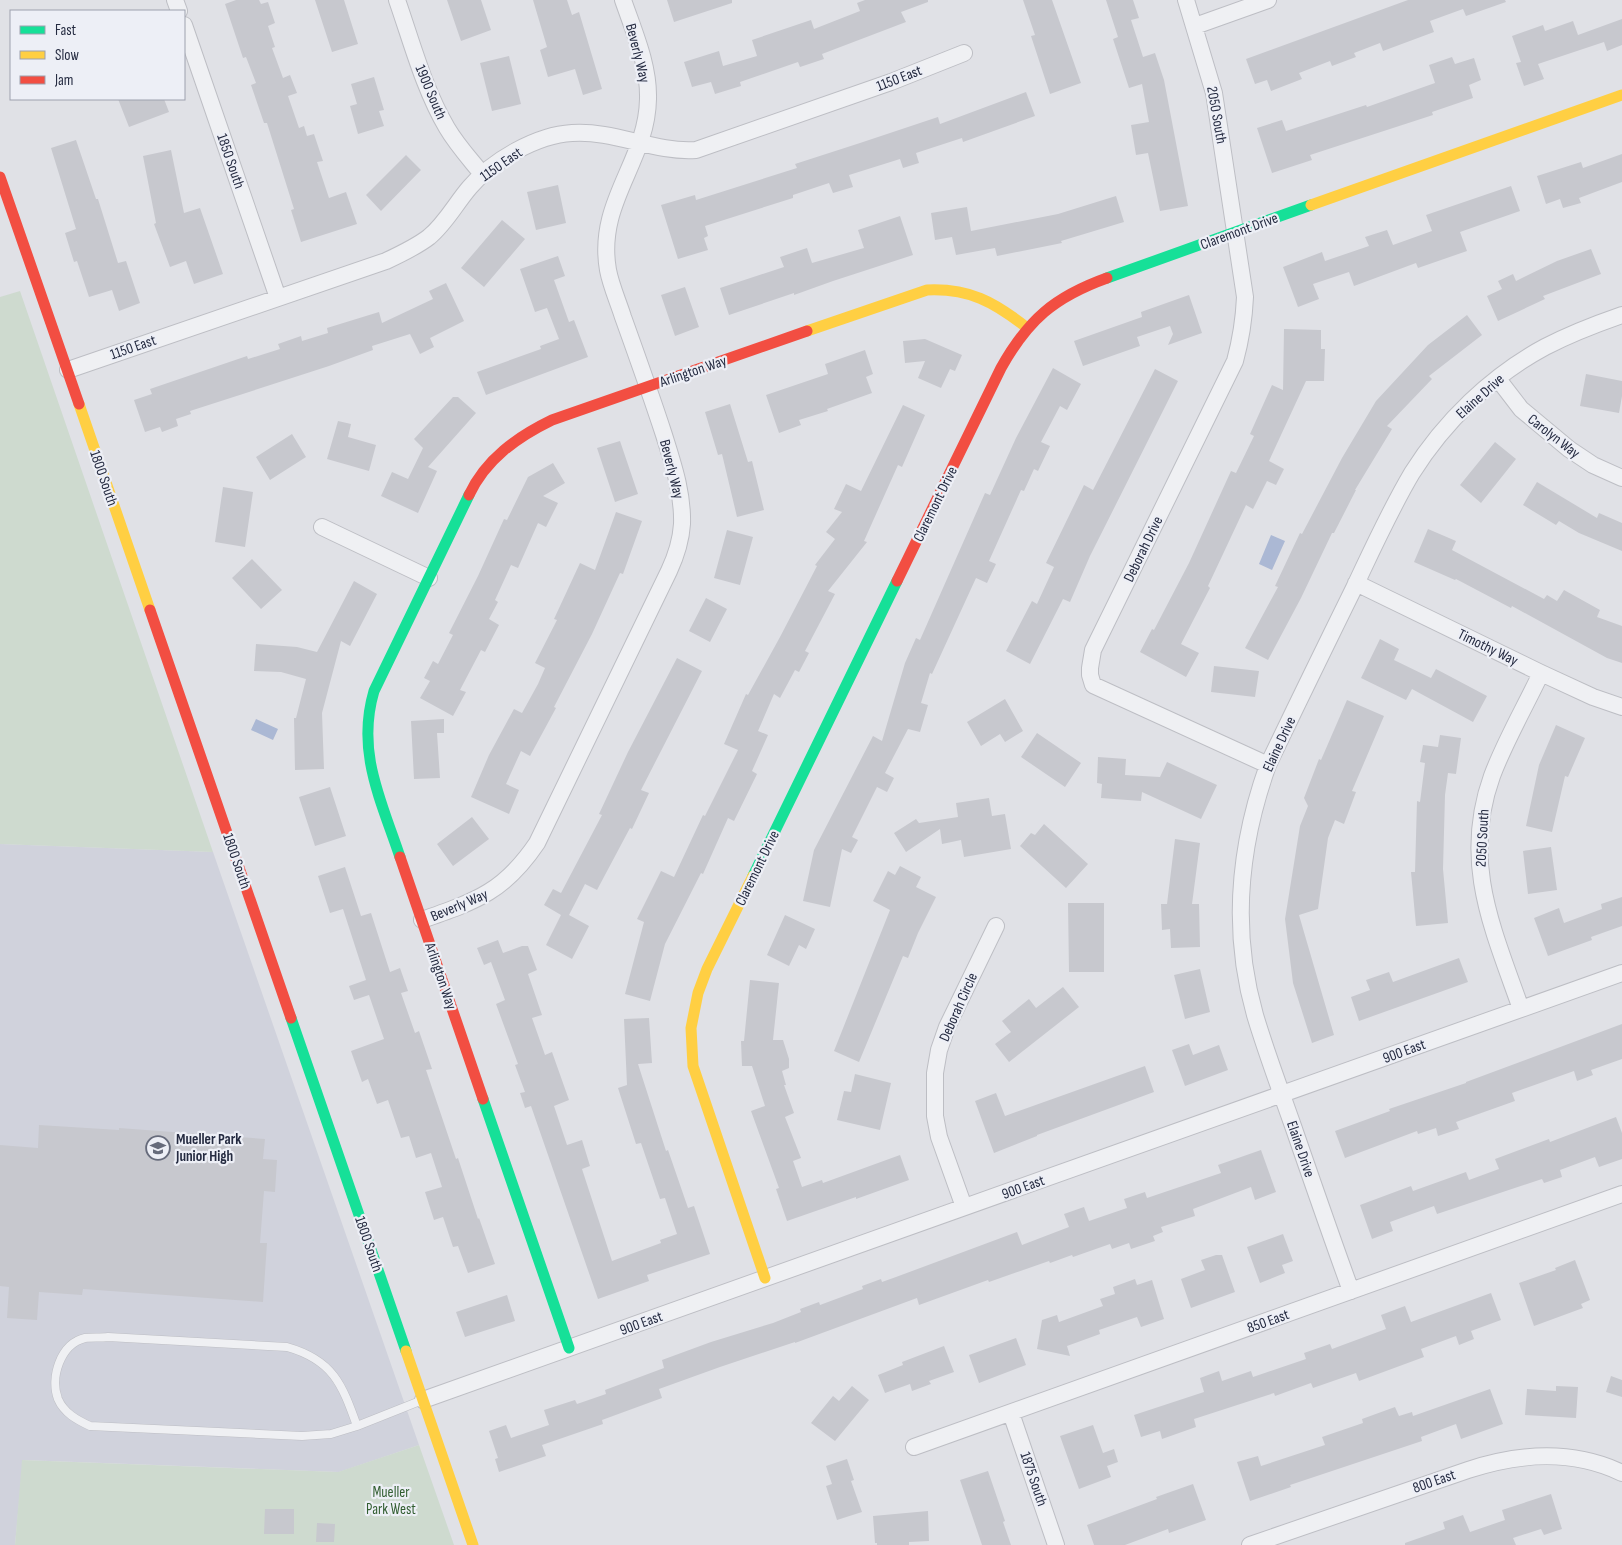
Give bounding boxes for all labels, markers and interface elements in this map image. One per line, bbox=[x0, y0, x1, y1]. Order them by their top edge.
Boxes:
legend bbox=[10, 10, 185, 100]
text: Fast bbox=[55, 21, 77, 40]
street label: Beverly Way bbox=[621, 22, 654, 85]
text: Slow bbox=[55, 46, 79, 65]
street label: 1150 East bbox=[874, 61, 925, 96]
street label: 1900 South bbox=[411, 62, 451, 122]
text: Jam bbox=[54, 71, 73, 90]
street label: 2050 South bbox=[1202, 85, 1231, 145]
street label: 1850 South bbox=[212, 131, 249, 191]
street label: 1150 East bbox=[476, 143, 526, 186]
street label: Claremont Drive bbox=[1198, 209, 1281, 254]
street label: 1150 East bbox=[108, 331, 159, 364]
street label: Arlington Way bbox=[656, 351, 729, 392]
street label: Elaine Drive bbox=[1452, 370, 1508, 423]
street label: Carolyn Way bbox=[1524, 410, 1584, 463]
street label: Beverly Way bbox=[655, 438, 688, 501]
street label: 1800 South bbox=[85, 448, 122, 508]
street label: Claremont Drive bbox=[909, 463, 962, 545]
street label: Deborah Drive bbox=[1119, 513, 1167, 585]
street label: Timothy Way bbox=[1455, 625, 1521, 670]
street label: Elaine Drive bbox=[1258, 714, 1300, 775]
street label: 2050 South bbox=[1471, 809, 1494, 867]
street label: Claremont Drive bbox=[731, 827, 784, 909]
street label: 1800 South bbox=[218, 831, 255, 891]
street label: Beverly Way bbox=[428, 885, 491, 926]
street label: Arlington Way bbox=[420, 939, 461, 1012]
street label: Deborah Circle bbox=[935, 970, 982, 1045]
street label: 900 East bbox=[1380, 1035, 1429, 1068]
street label: Elaine Drive bbox=[1282, 1118, 1319, 1180]
place label: Mueller Park Junior High bbox=[175, 1130, 242, 1166]
school or university icon: Mueller Park Junior High bbox=[145, 1135, 171, 1161]
street label: 900 East bbox=[999, 1171, 1048, 1204]
street label: 1800 South bbox=[350, 1214, 387, 1274]
street label: 850 East bbox=[1245, 1305, 1292, 1338]
street label: 900 East bbox=[617, 1307, 666, 1340]
street label: 1875 South bbox=[1015, 1450, 1052, 1509]
street label: 800 East bbox=[1410, 1465, 1458, 1498]
park label: Mueller Park West bbox=[366, 1483, 416, 1519]

